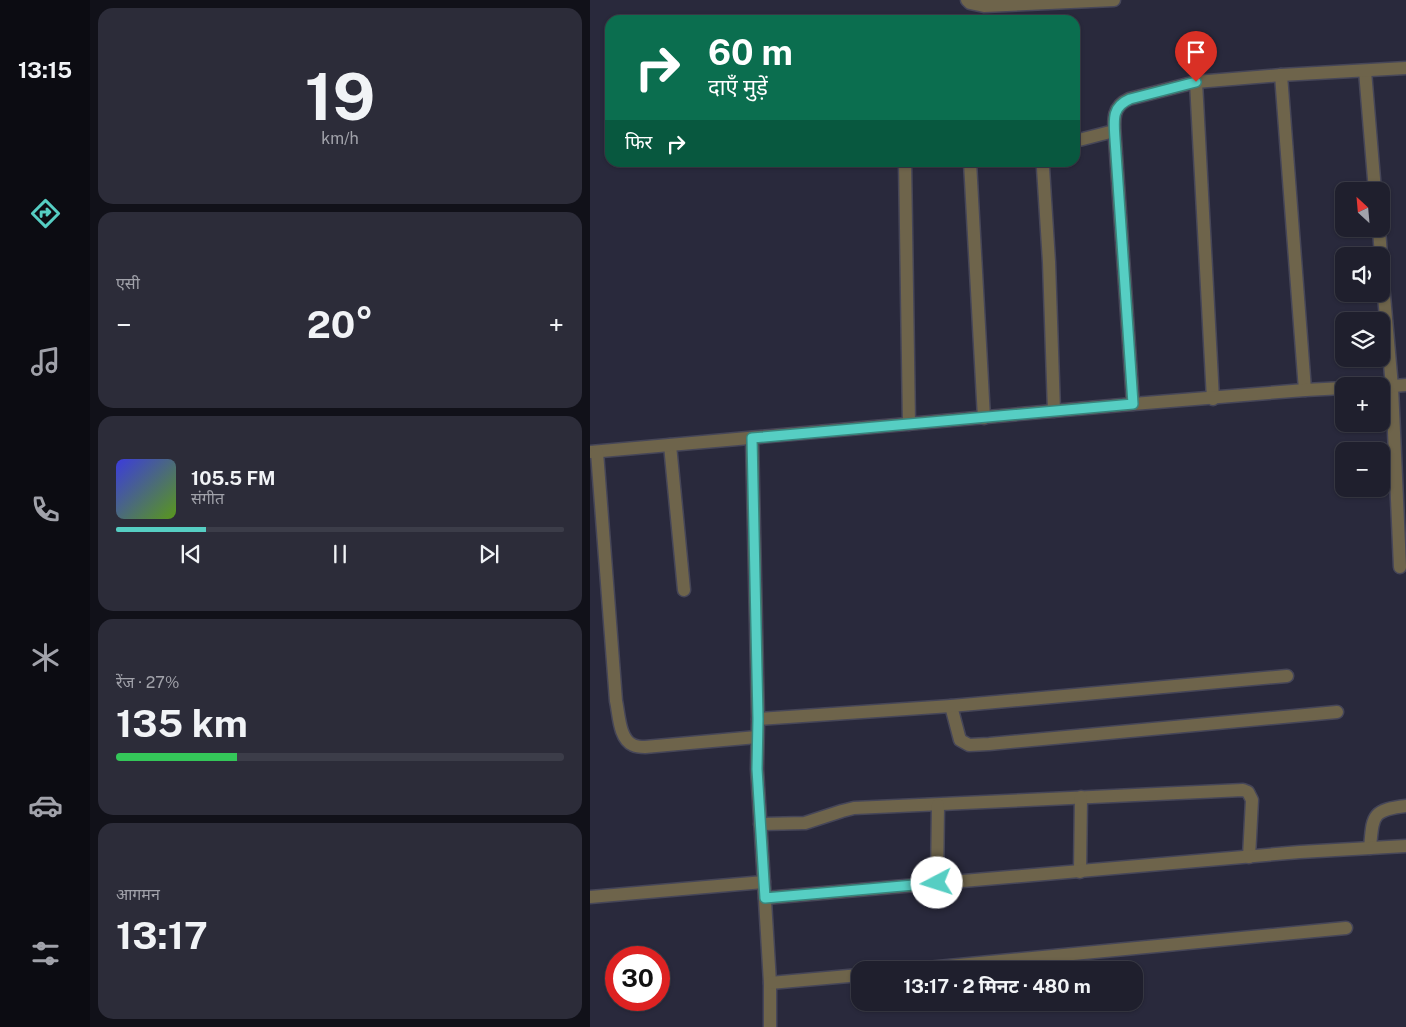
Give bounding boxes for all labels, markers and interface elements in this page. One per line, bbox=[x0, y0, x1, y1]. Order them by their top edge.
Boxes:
pin bbox=[1175, 31, 1217, 82]
text: 60 m bbox=[708, 32, 793, 73]
icon: right bbox=[625, 35, 690, 100]
icon: arrive bbox=[1182, 38, 1210, 66]
text: 13:15 bbox=[18, 57, 72, 83]
text: 19 bbox=[305, 58, 375, 135]
text: दाएँ मुड़ें bbox=[708, 74, 768, 100]
text: km/h bbox=[321, 129, 359, 148]
icon: right bbox=[662, 130, 690, 158]
text: फिर bbox=[625, 131, 652, 153]
north arrow bbox=[1335, 182, 1390, 238]
map controls bbox=[1335, 182, 1390, 497]
icon: directions bbox=[28, 196, 63, 231]
button: sound bbox=[1335, 247, 1390, 302]
text: एसी bbox=[116, 274, 140, 293]
text: 20° bbox=[307, 302, 373, 347]
text: − bbox=[116, 308, 132, 341]
text: + bbox=[548, 308, 564, 341]
button: layers bbox=[1335, 312, 1390, 367]
icon: music bbox=[28, 344, 63, 379]
button: + bbox=[1335, 377, 1390, 432]
button: − bbox=[1335, 442, 1390, 497]
text: 105.5 FM bbox=[191, 467, 276, 489]
text: संगीत bbox=[191, 489, 224, 508]
icon: phone bbox=[28, 492, 63, 527]
icon: previous bbox=[177, 540, 205, 568]
icon: pause bbox=[326, 540, 354, 568]
icon: next bbox=[475, 540, 503, 568]
icon: climate bbox=[28, 640, 63, 675]
text: रेंज · 27% bbox=[116, 673, 179, 692]
text: 135 km bbox=[116, 701, 248, 746]
icon: car bbox=[28, 788, 63, 823]
position arrow bbox=[910, 856, 962, 908]
text: आगमन bbox=[116, 885, 160, 904]
text: 13:17 bbox=[116, 913, 208, 958]
icon: filters bbox=[28, 936, 63, 971]
speed limit sign: 30 bbox=[605, 946, 670, 1011]
text: 13:17 · 2 मिनट · 480 m bbox=[903, 975, 1091, 997]

